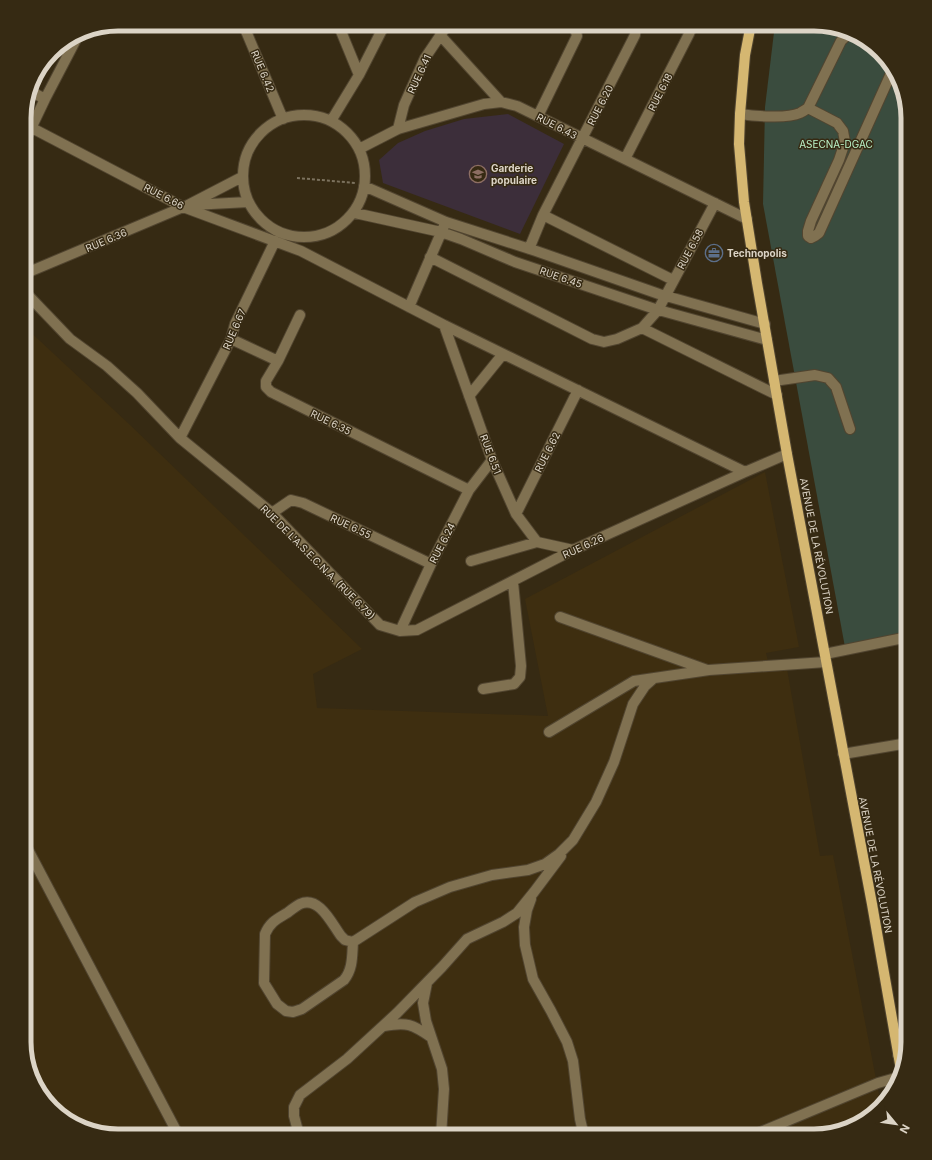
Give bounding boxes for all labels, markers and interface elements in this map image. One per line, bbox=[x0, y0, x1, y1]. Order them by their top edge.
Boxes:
street label: RUE 6.42 bbox=[249, 48, 277, 94]
street label: RUE 6.41 bbox=[405, 53, 433, 95]
street label: RUE 6.18 bbox=[645, 71, 675, 113]
street label: RUE 6.20 bbox=[585, 83, 615, 127]
street label: RUE 6.43 bbox=[535, 111, 579, 141]
park label: ASECNA-DGAC bbox=[799, 138, 873, 150]
place label: Garderie populaire bbox=[491, 162, 537, 186]
school or university icon: Garderie populaire bbox=[468, 164, 488, 184]
street label: RUE 6.66 bbox=[142, 181, 186, 211]
street label: RUE 6.36 bbox=[84, 226, 128, 254]
street label: RUE 6.58 bbox=[674, 227, 706, 271]
office icon: Technopolis bbox=[704, 243, 724, 263]
place label: Technopolis bbox=[727, 247, 787, 259]
street label: RUE 6.45 bbox=[538, 264, 584, 290]
street label: RUE 6.67 bbox=[220, 307, 248, 351]
street label: RUE 6.35 bbox=[309, 407, 353, 437]
street label: RUE 6.62 bbox=[532, 430, 562, 474]
street label: RUE 6.51 bbox=[478, 432, 504, 476]
street label: AVENUE DE LA RÉVOLUTION bbox=[798, 477, 837, 615]
street label: RUE DE L'A.S.E.C.N.A. (RUE 6.79) bbox=[258, 502, 378, 622]
street label: RUE 6.55 bbox=[329, 511, 373, 541]
street label: RUE 6.24 bbox=[427, 521, 457, 565]
street label: RUE 6.26 bbox=[561, 531, 605, 561]
street label: AVENUE DE LA RÉVOLUTION bbox=[857, 796, 896, 934]
north arrow bbox=[876, 1104, 916, 1144]
text: N bbox=[897, 1122, 913, 1136]

